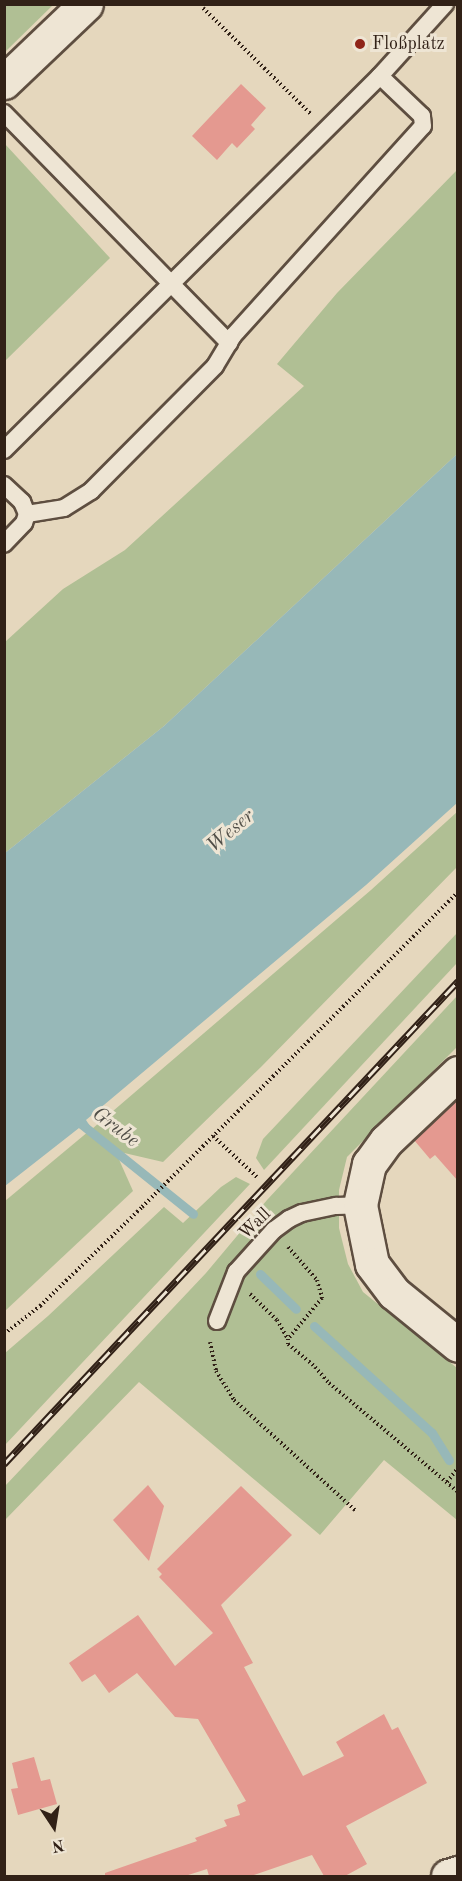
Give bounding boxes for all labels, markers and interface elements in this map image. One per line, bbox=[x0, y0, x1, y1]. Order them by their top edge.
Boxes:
place label: Floßplatz bbox=[372, 33, 445, 55]
marker: Floßplatz bbox=[353, 37, 367, 51]
water label: Weser bbox=[202, 805, 260, 859]
water label: Grube bbox=[87, 1103, 143, 1153]
street label: Wall bbox=[234, 1204, 276, 1244]
north arrow bbox=[24, 1797, 84, 1857]
text: N bbox=[50, 1836, 65, 1854]

